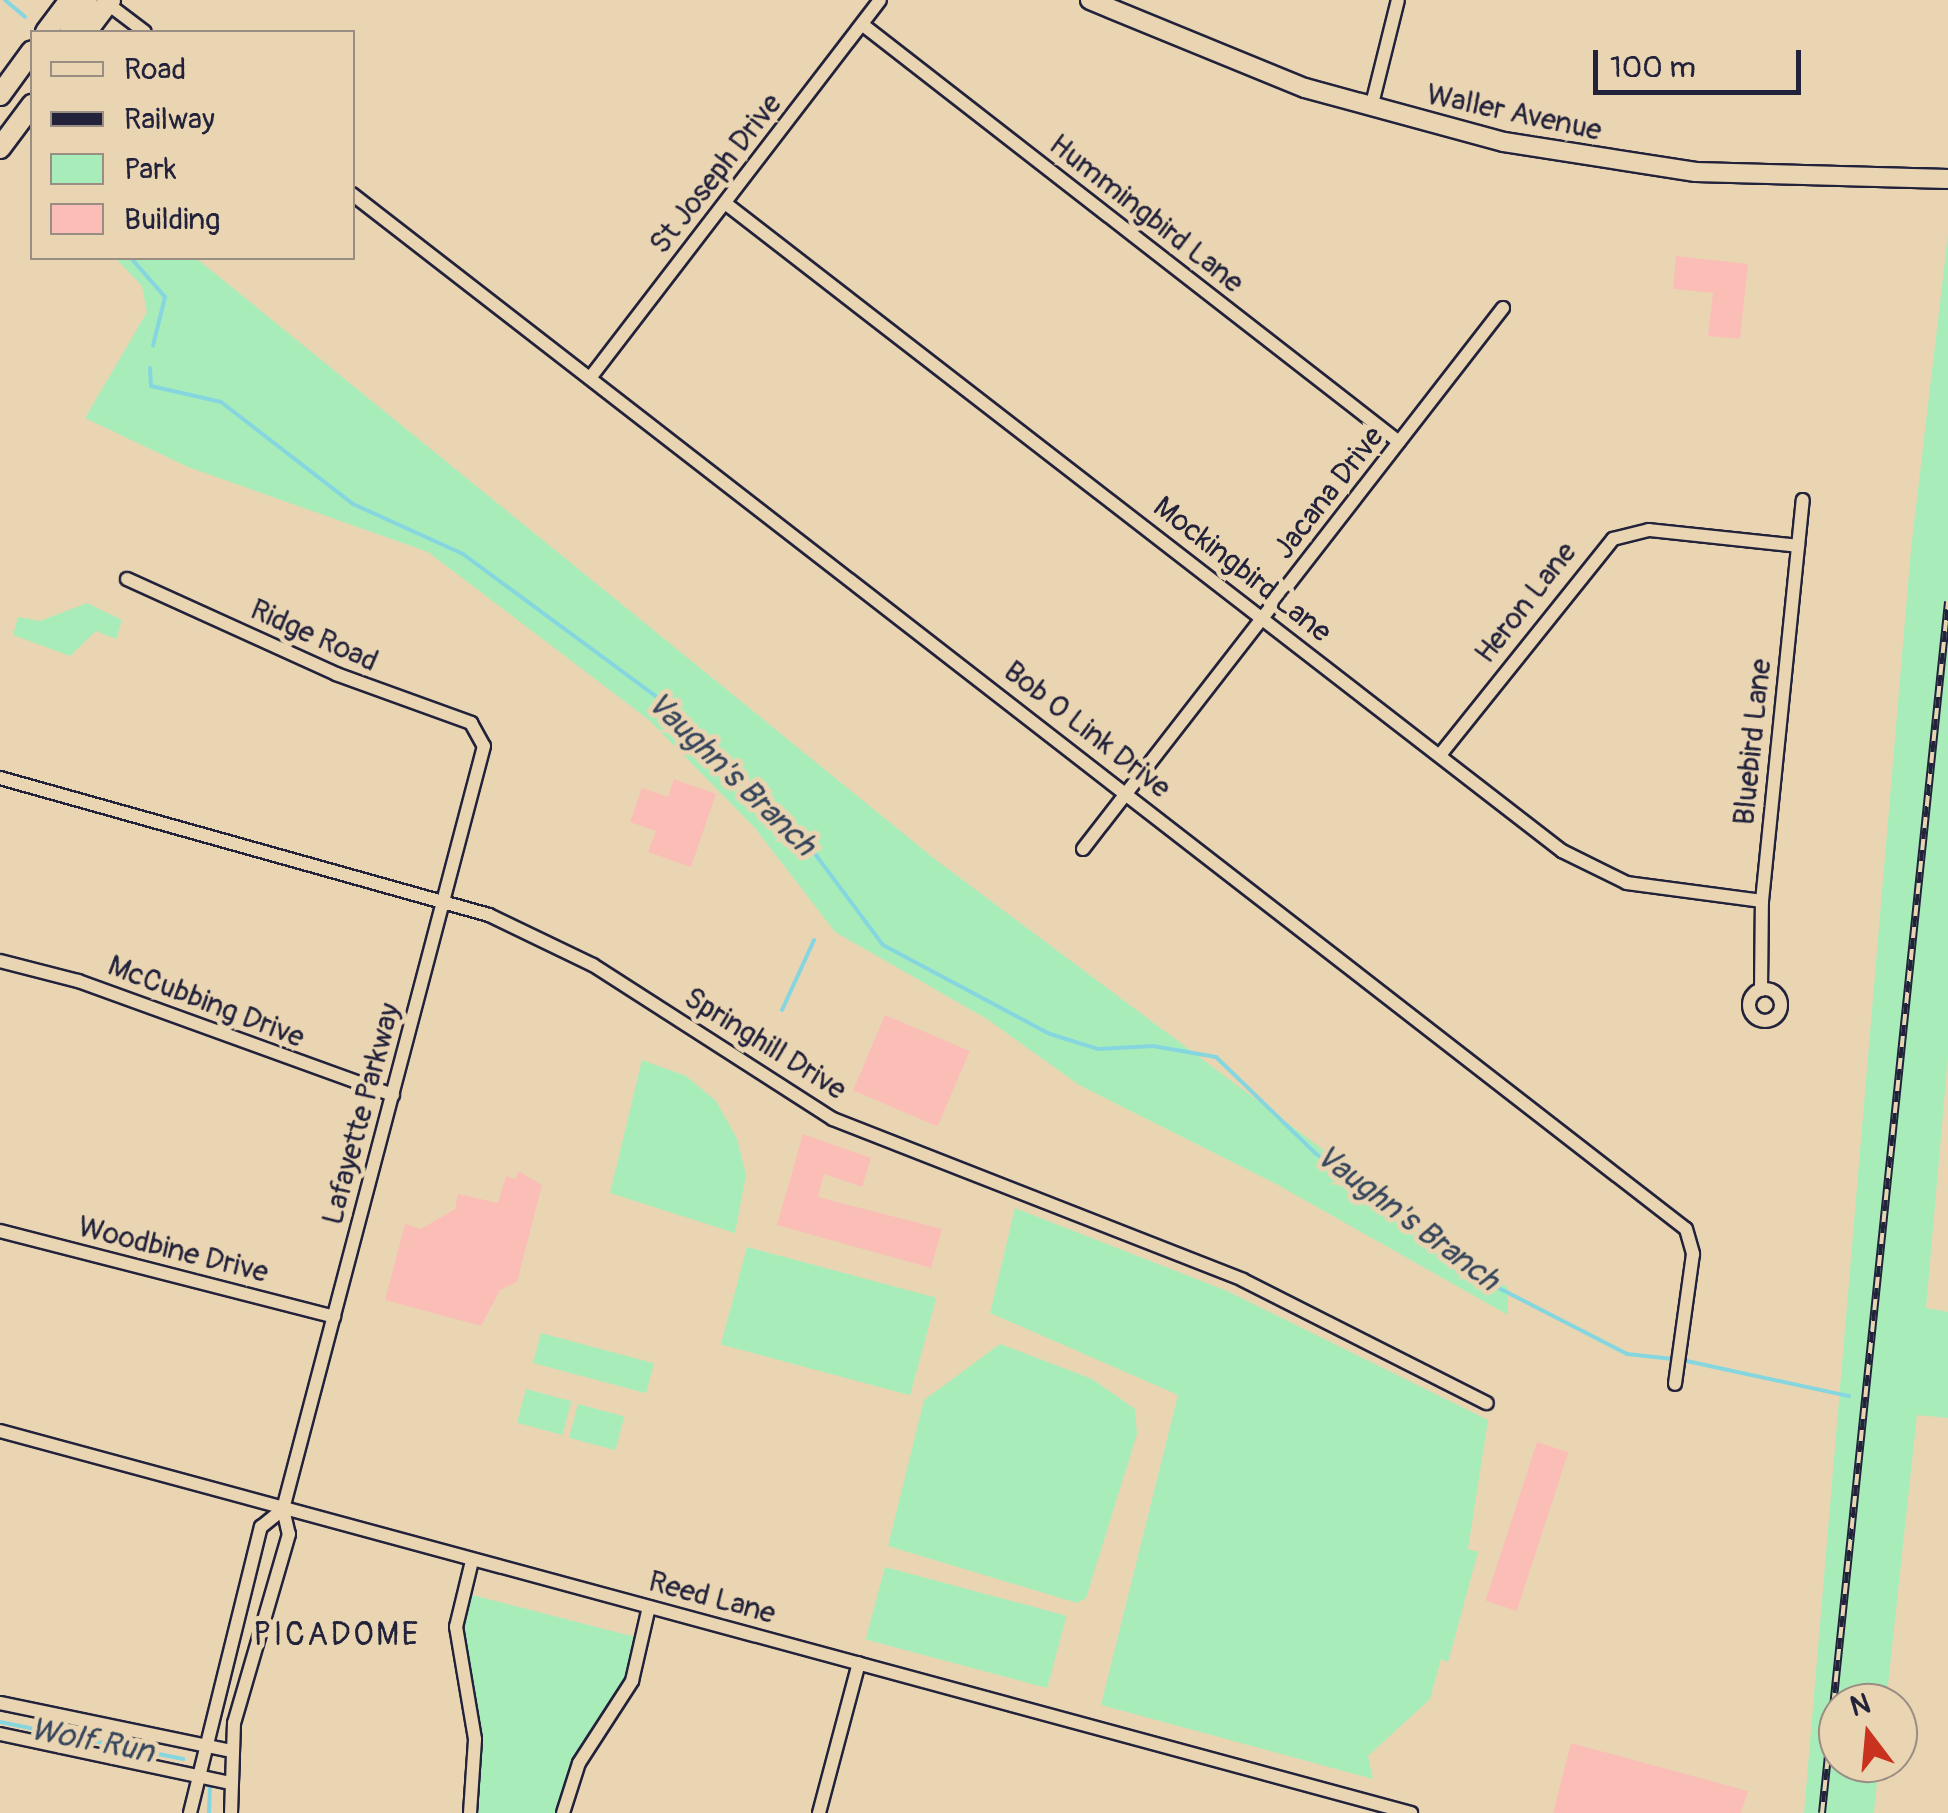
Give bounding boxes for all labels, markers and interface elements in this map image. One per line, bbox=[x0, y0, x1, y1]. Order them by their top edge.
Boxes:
legend bbox=[30, 30, 355, 260]
scale bar bbox=[1598, 30, 1806, 92]
text: 100 m bbox=[1610, 49, 1696, 86]
text: Road bbox=[124, 51, 186, 88]
street label: Waller Avenue bbox=[1423, 77, 1605, 149]
street label: St Joseph Drive bbox=[642, 87, 790, 261]
text: Railway bbox=[124, 101, 215, 138]
street label: Hummingbird Lane bbox=[1042, 127, 1250, 301]
text: Park bbox=[124, 151, 177, 188]
text: Building bbox=[124, 201, 220, 238]
street label: Jacana Drive bbox=[1266, 420, 1392, 566]
street label: Mockingbird Lane bbox=[1146, 489, 1338, 651]
street label: Heron Lane bbox=[1468, 535, 1584, 671]
street label: Ridge Road bbox=[245, 592, 383, 680]
street label: Bob O Link Drive bbox=[996, 654, 1178, 806]
street label: Bluebird Lane bbox=[1726, 657, 1780, 827]
water label: Vaughn's Branch bbox=[639, 684, 823, 864]
street label: McCubbing Drive bbox=[103, 948, 309, 1056]
street label: Springhill Drive bbox=[677, 980, 853, 1108]
street label: Lafayette Parkway bbox=[315, 999, 409, 1229]
water label: Vaughn's Branch bbox=[1308, 1137, 1506, 1299]
street label: Woodbine Drive bbox=[74, 1209, 272, 1291]
street label: Reed Lane bbox=[645, 1564, 779, 1632]
district label: PICADOME bbox=[253, 1616, 421, 1654]
north arrow bbox=[1818, 1683, 1918, 1783]
text: N bbox=[1846, 1686, 1874, 1725]
water label: Wolf Run bbox=[27, 1710, 157, 1772]

